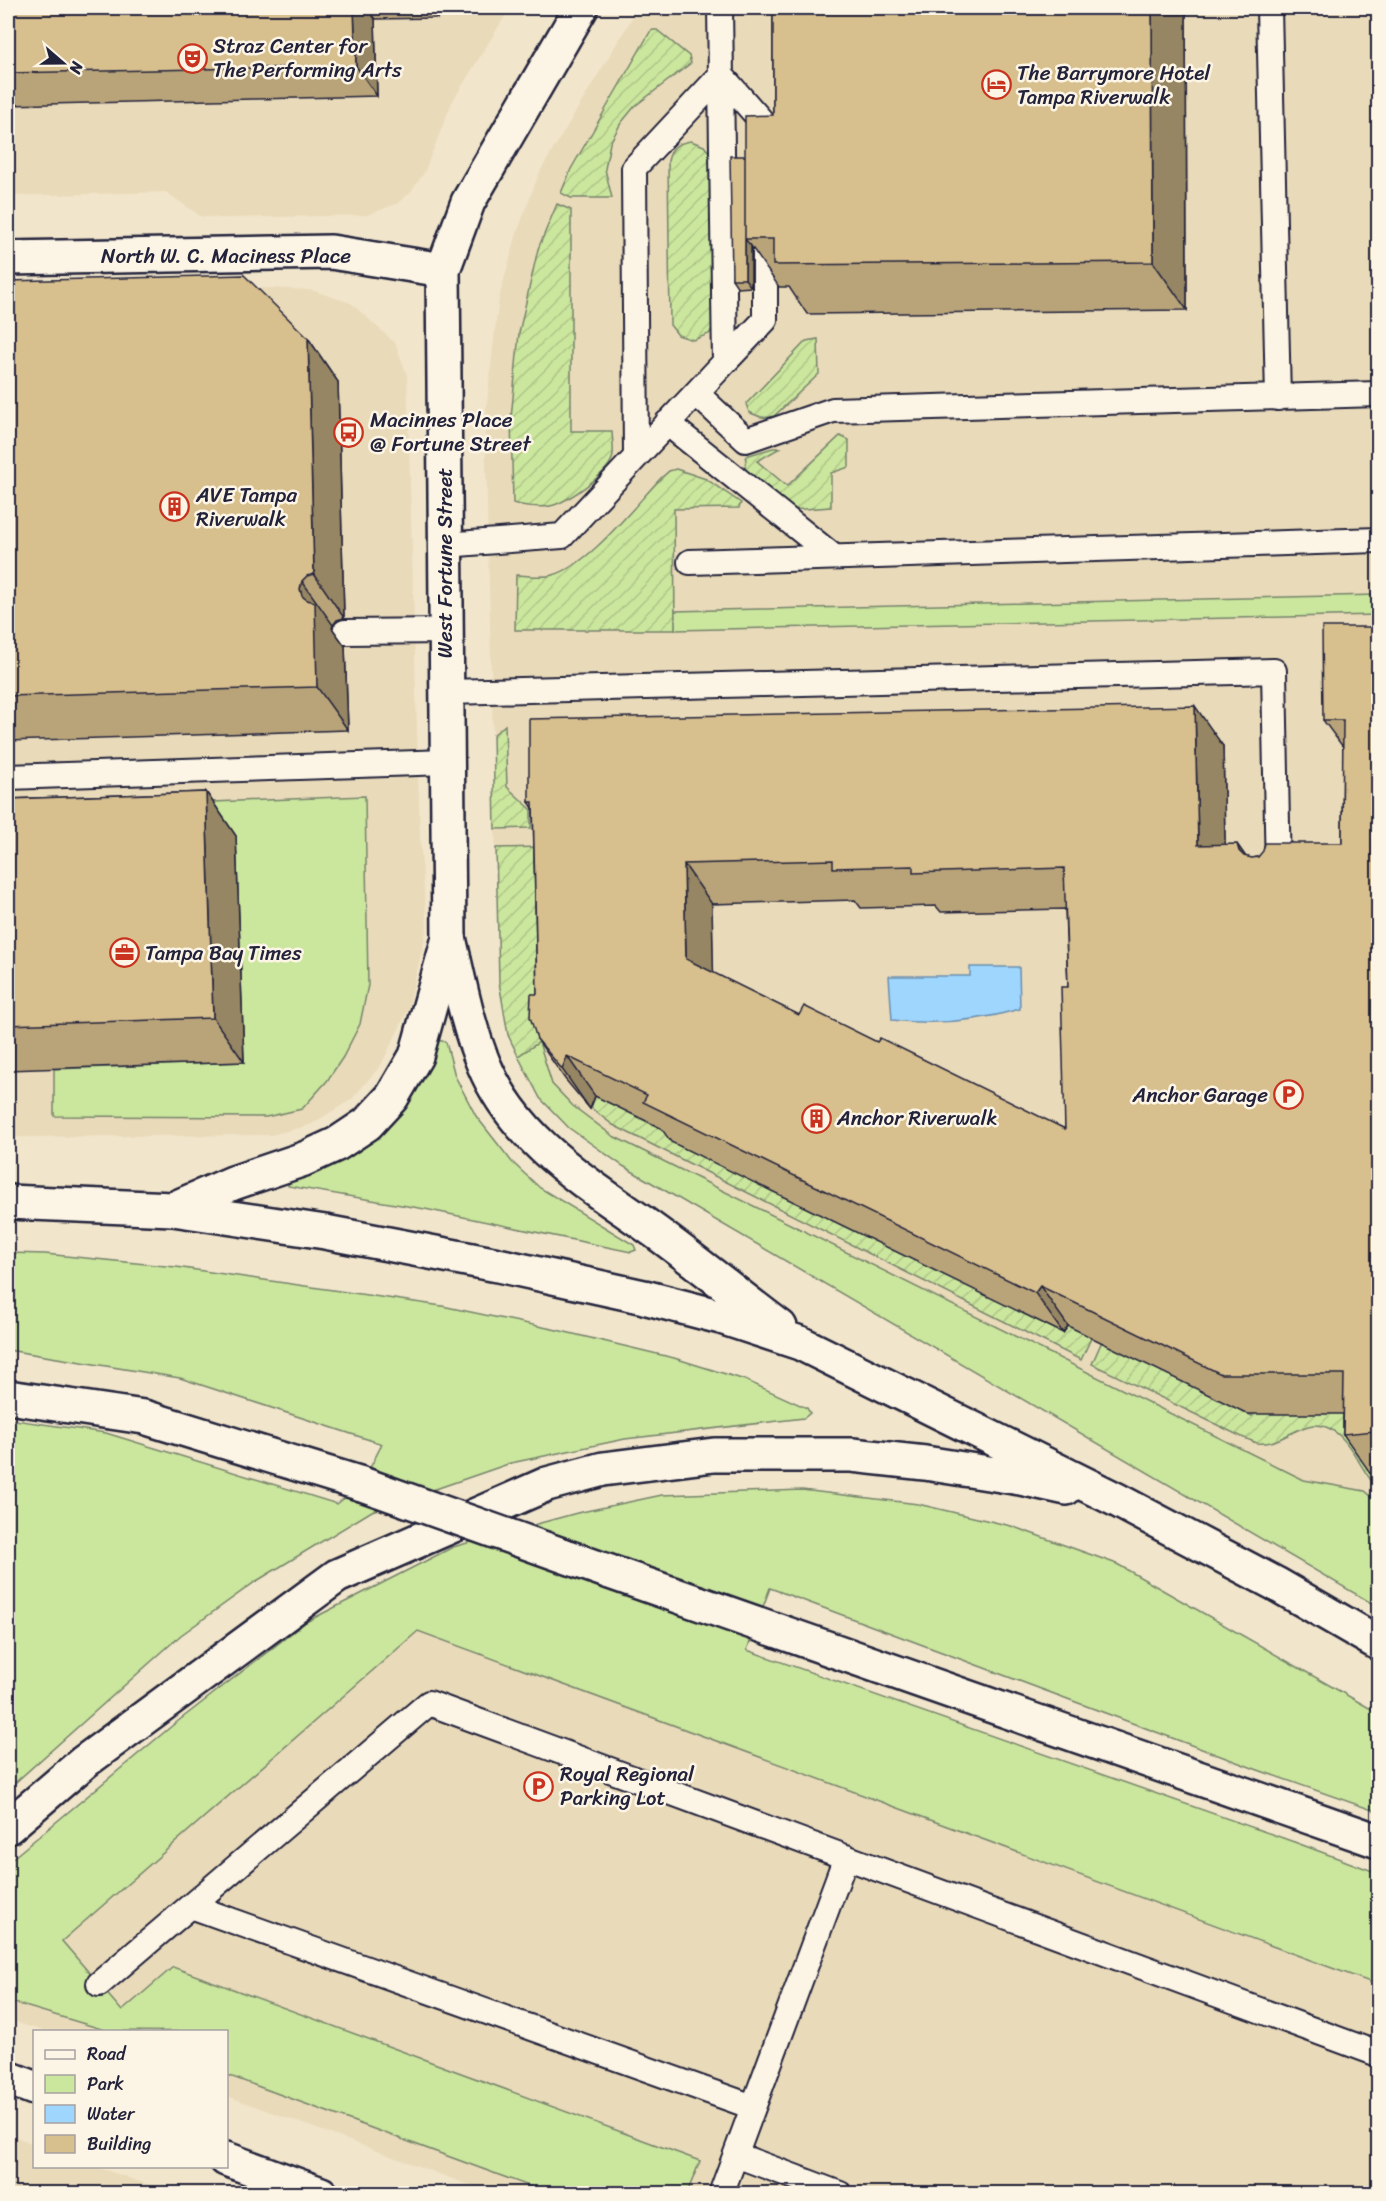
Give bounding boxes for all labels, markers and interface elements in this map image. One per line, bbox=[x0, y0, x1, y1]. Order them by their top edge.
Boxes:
place label: Straz Center for The Performing Arts bbox=[213, 27, 402, 89]
north arrow bbox=[33, 33, 93, 93]
theatre icon: Straz Center for The Performing Arts bbox=[176, 42, 208, 74]
place label: The Barrymore Hotel Tampa Riverwalk bbox=[1017, 54, 1211, 116]
text: N bbox=[61, 57, 92, 79]
hotel icon: The Barrymore Hotel Tampa Riverwalk bbox=[980, 69, 1012, 101]
street label: North W. C. Maciness Place bbox=[101, 237, 351, 275]
place label: Macinnes Place @ Fortune Street bbox=[370, 401, 532, 463]
bus stop icon: Macinnes Place @ Fortune Street bbox=[333, 416, 365, 448]
street label: West Fortune Street bbox=[426, 468, 464, 658]
place label: AVE Tampa Riverwalk bbox=[195, 476, 297, 538]
building icon: AVE Tampa Riverwalk bbox=[159, 491, 191, 523]
place label: Tampa Bay Times bbox=[145, 934, 302, 972]
office icon: Tampa Bay Times bbox=[108, 937, 140, 969]
place label: Anchor Garage bbox=[1132, 1076, 1268, 1114]
parking icon: Anchor Garage bbox=[1273, 1079, 1305, 1111]
place label: Anchor Riverwalk bbox=[836, 1099, 998, 1137]
building icon: Anchor Riverwalk bbox=[800, 1102, 832, 1134]
place label: Royal Regional Parking Lot bbox=[560, 1755, 695, 1817]
parking icon: Royal Regional Parking Lot bbox=[523, 1770, 555, 1802]
legend bbox=[33, 2030, 228, 2168]
text: Road bbox=[87, 2038, 127, 2070]
text: Park bbox=[87, 2068, 124, 2100]
text: Water bbox=[87, 2098, 136, 2130]
text: Building bbox=[87, 2128, 151, 2160]

